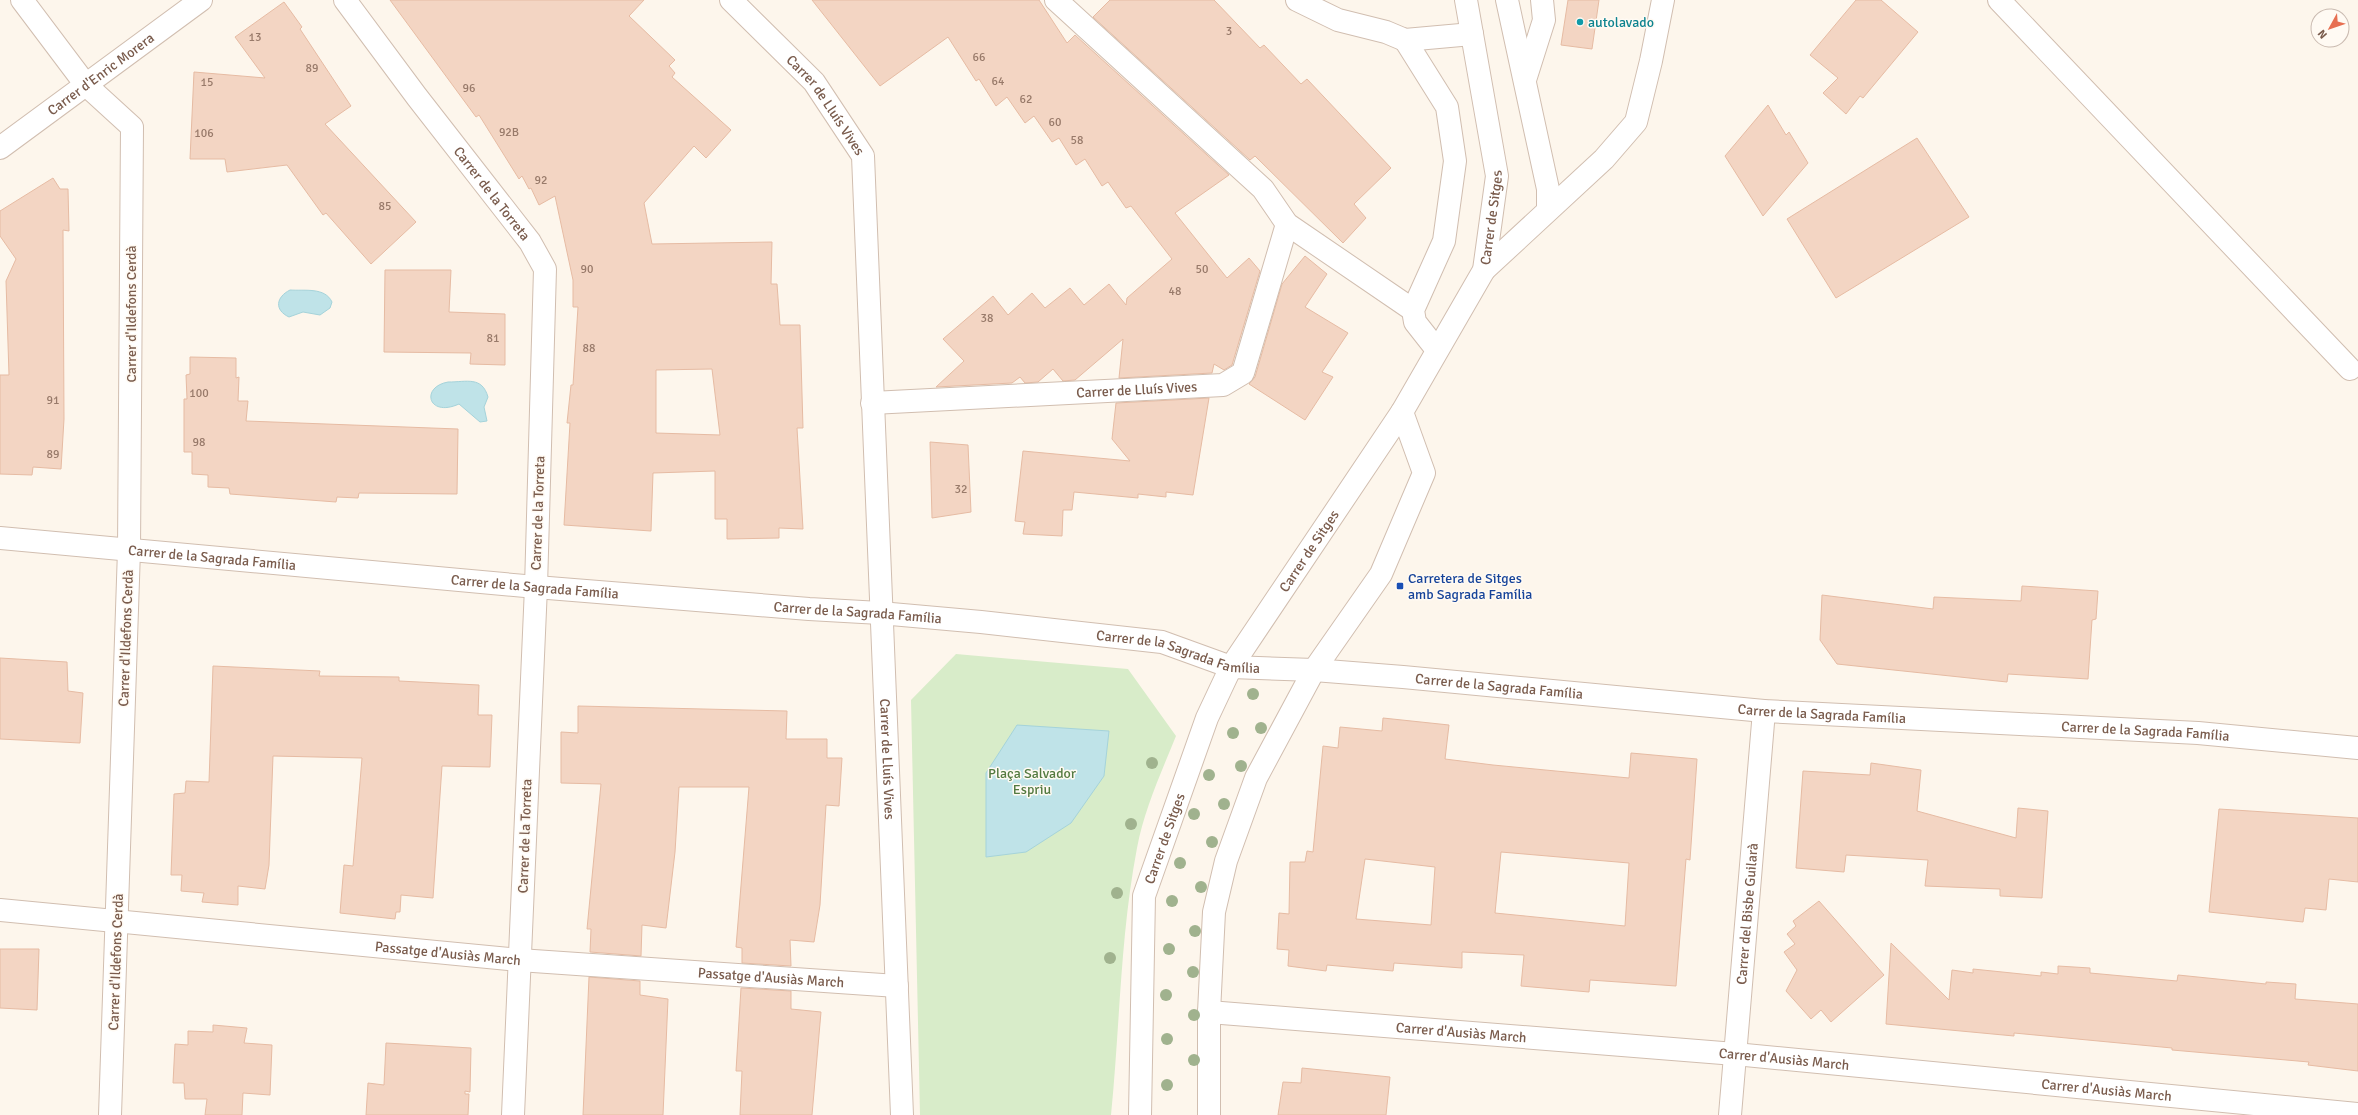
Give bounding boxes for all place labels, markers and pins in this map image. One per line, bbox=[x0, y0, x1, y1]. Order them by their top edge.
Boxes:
place label: autolavado bbox=[1588, 14, 1654, 31]
marker: autolavado bbox=[1575, 17, 1585, 27]
place label: Carretera de Sitges amb Sagrada Família bbox=[1408, 570, 1532, 603]
marker: Carretera de Sitges amb Sagrada Família bbox=[1395, 581, 1405, 591]

